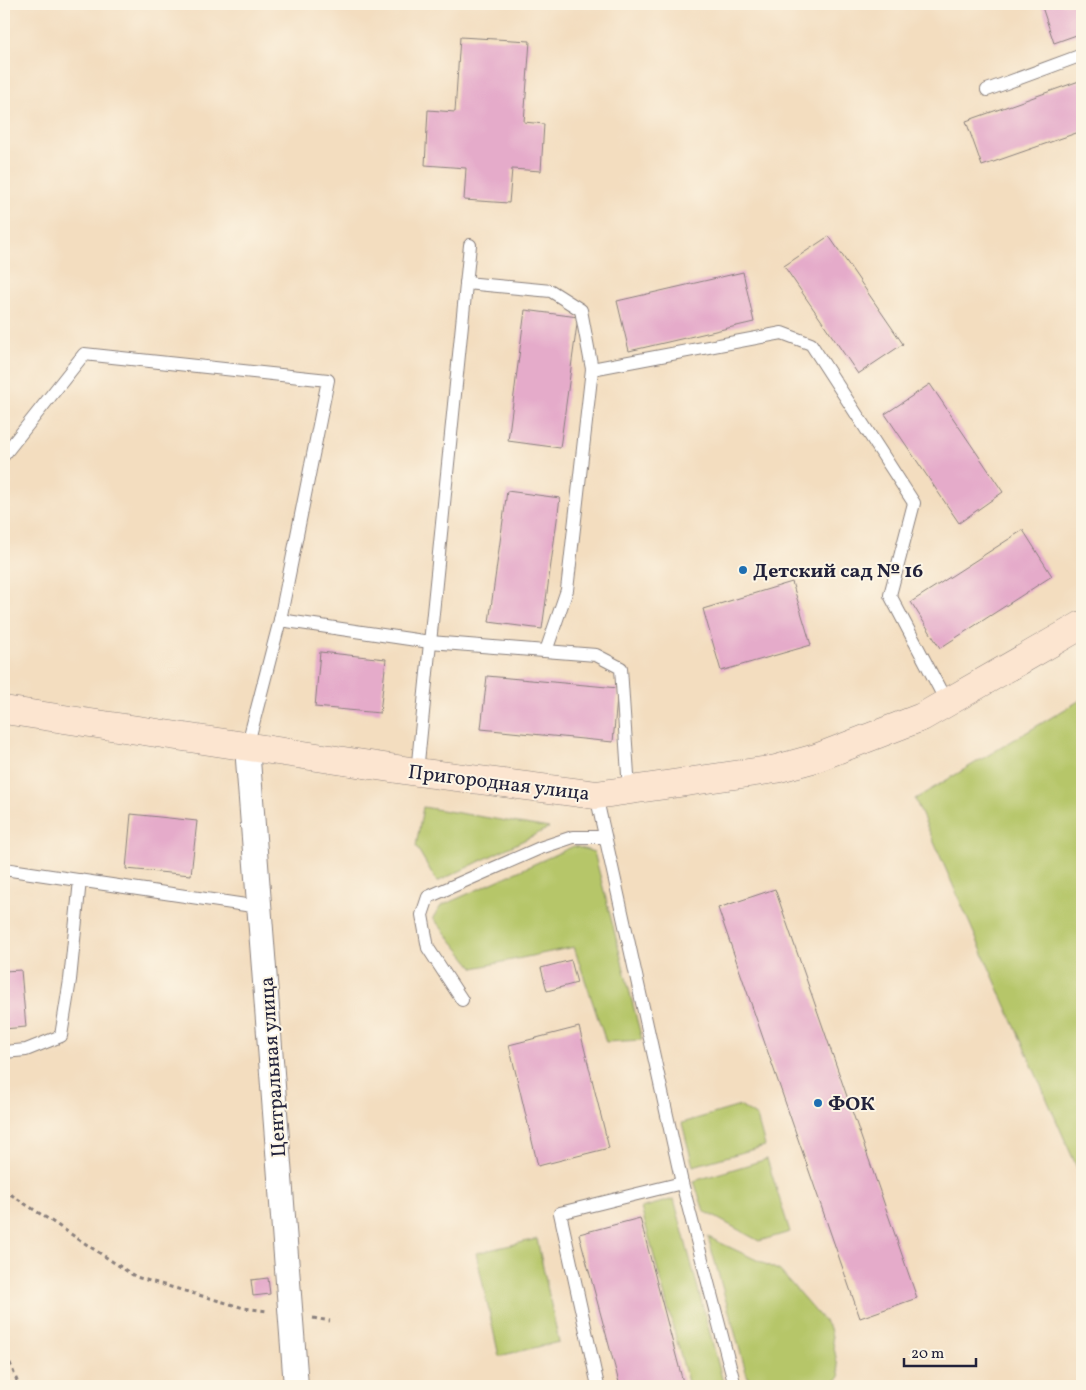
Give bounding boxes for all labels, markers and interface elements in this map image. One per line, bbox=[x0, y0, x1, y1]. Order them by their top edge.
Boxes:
place label: Детский сад № 16 bbox=[753, 558, 923, 586]
marker: Детский сад № 16 bbox=[737, 564, 749, 576]
street label: Пригородная улица bbox=[406, 759, 591, 809]
street label: Центральная улица bbox=[254, 976, 294, 1158]
place label: ФОК bbox=[828, 1091, 875, 1119]
marker: ФОК bbox=[812, 1097, 824, 1109]
scale bar bbox=[904, 1335, 976, 1367]
text: 20 m bbox=[911, 1344, 944, 1365]

